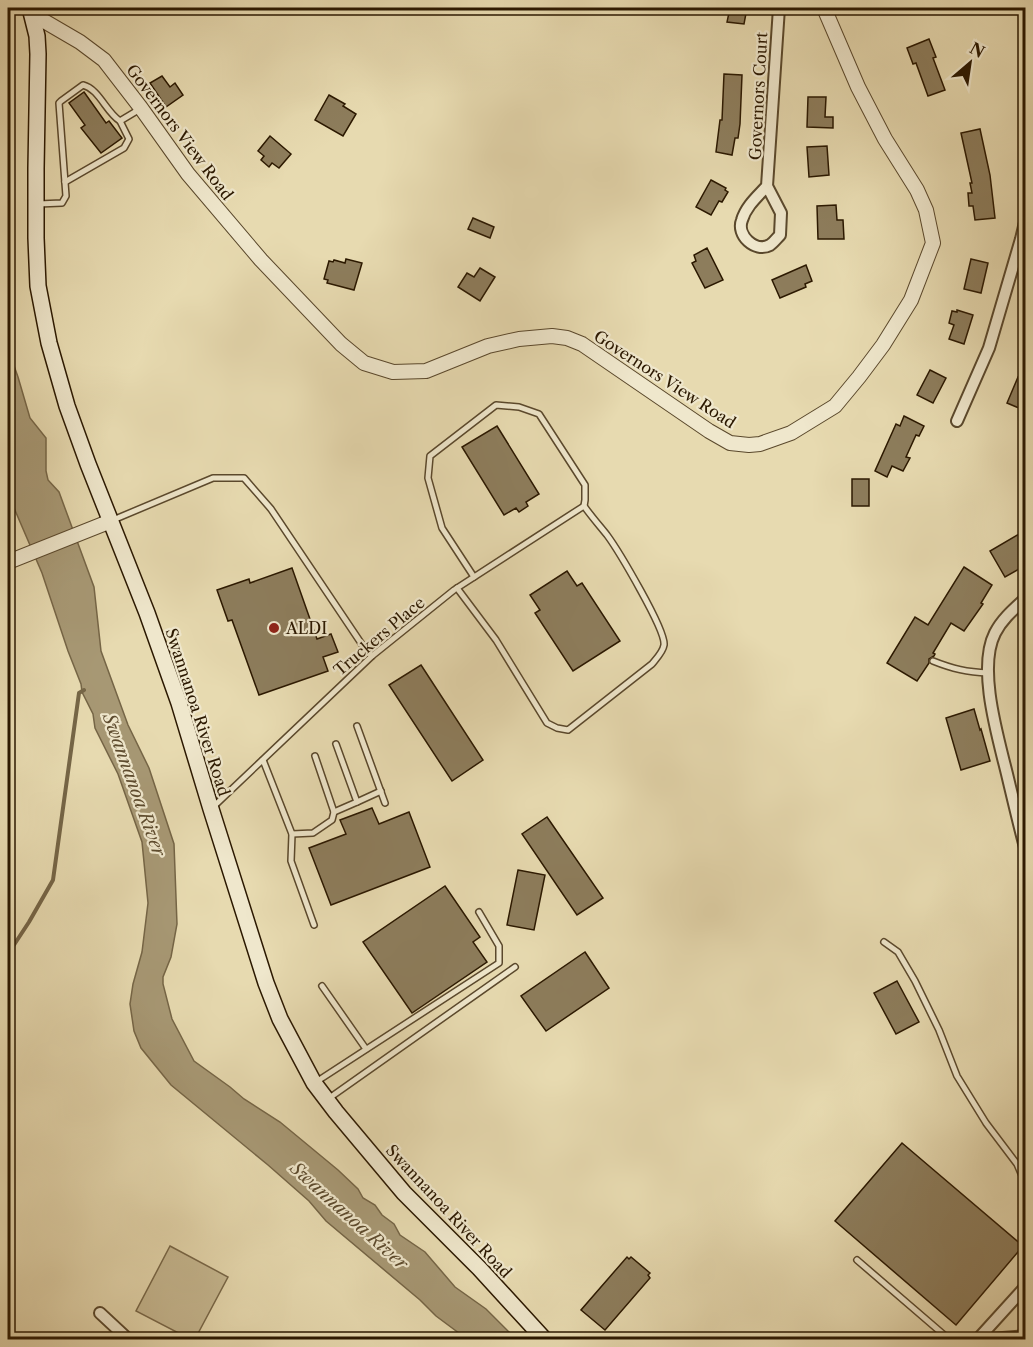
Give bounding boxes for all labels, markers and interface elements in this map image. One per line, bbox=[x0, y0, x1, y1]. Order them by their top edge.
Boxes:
street label: Governors Court bbox=[745, 31, 771, 161]
north arrow bbox=[940, 33, 1000, 93]
text: N bbox=[966, 38, 988, 62]
street label: Governors View Road bbox=[122, 60, 238, 204]
street label: Governors View Road bbox=[590, 326, 740, 432]
street label: Truckers Place bbox=[329, 592, 429, 680]
place label: ALDI bbox=[285, 618, 327, 638]
marker: ALDI bbox=[267, 621, 281, 635]
street label: Swannanoa River Road bbox=[161, 626, 235, 799]
water label: Swannanoa River bbox=[98, 710, 171, 861]
street label: Swannanoa River Road bbox=[382, 1140, 516, 1282]
water label: Swannanoa River bbox=[285, 1157, 413, 1276]

